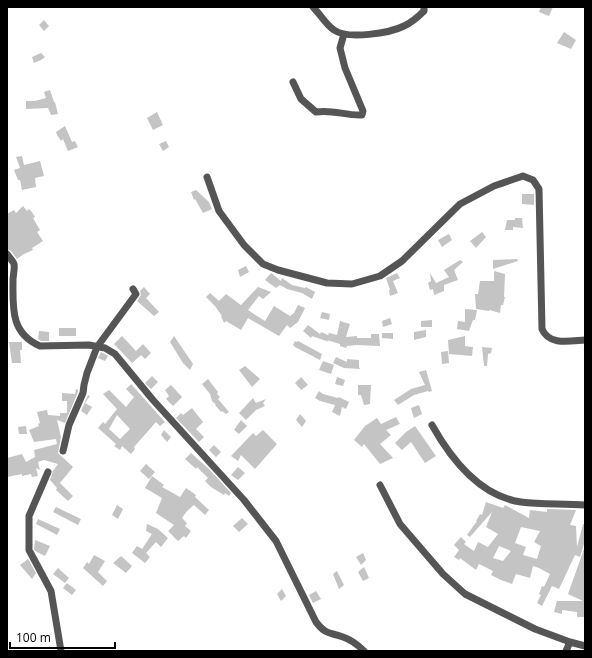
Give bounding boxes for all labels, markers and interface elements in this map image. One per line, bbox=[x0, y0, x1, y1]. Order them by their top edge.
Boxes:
scale bar bbox=[10, 624, 115, 650]
text: 100 m bbox=[16, 629, 51, 646]

